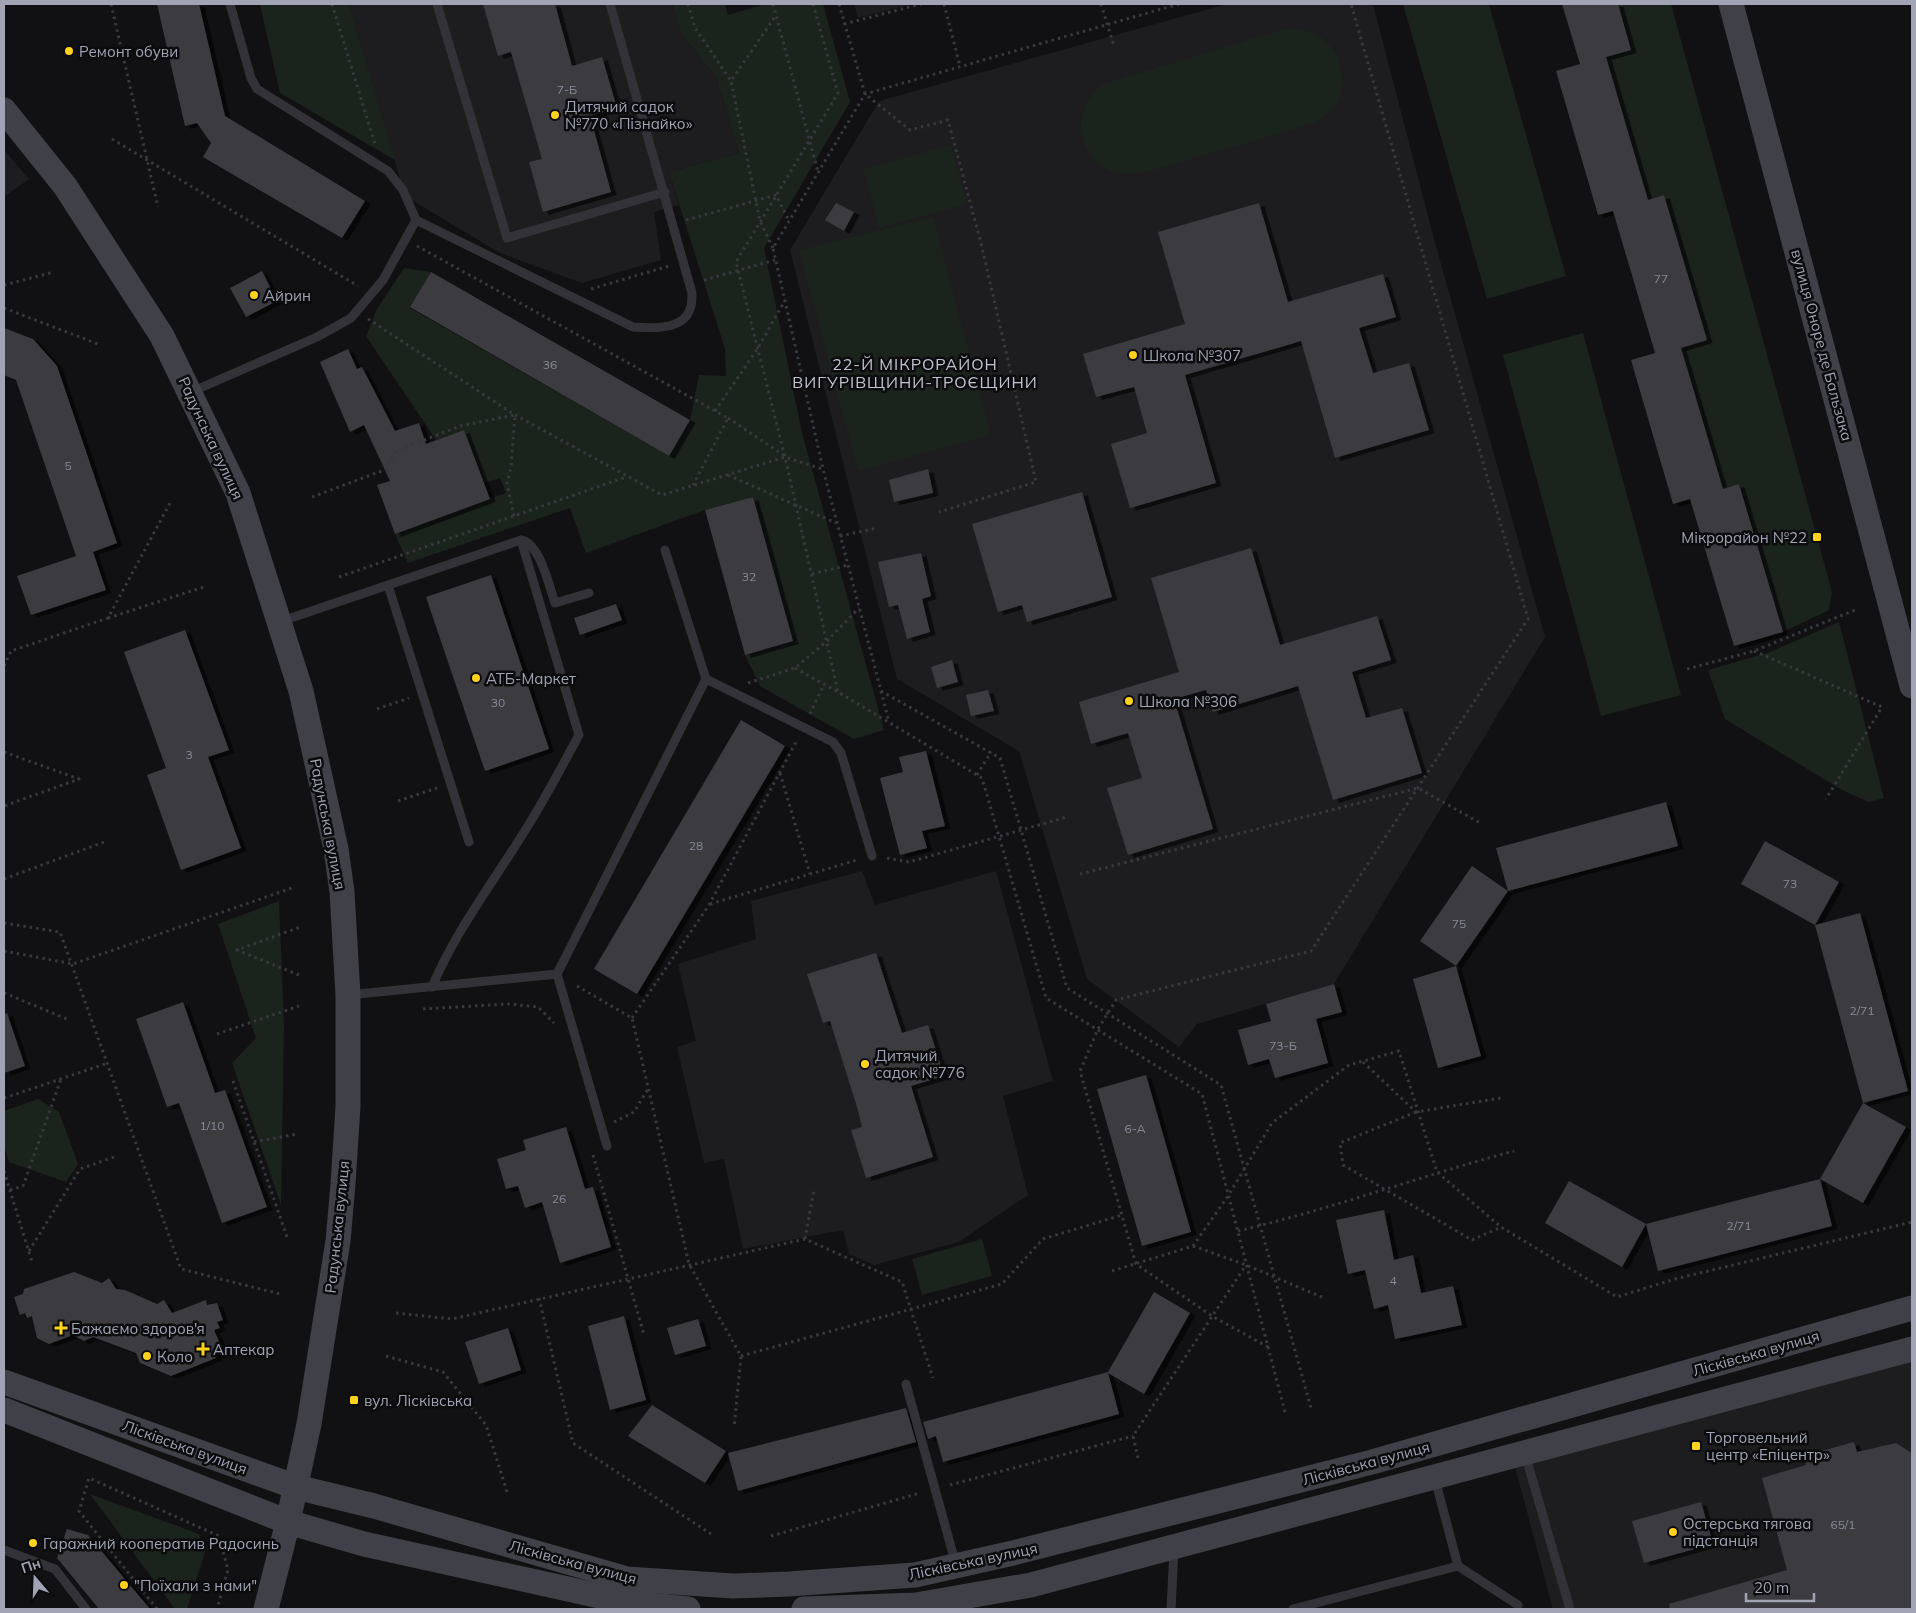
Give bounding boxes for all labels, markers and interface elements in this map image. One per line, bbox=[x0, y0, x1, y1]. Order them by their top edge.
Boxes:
place label: Ремонт обуви bbox=[79, 42, 178, 61]
marker: Ремонт обуви bbox=[63, 45, 75, 57]
house number: 7-Б bbox=[557, 82, 577, 97]
place label: Дитячий садок №770 «Пізнайко» bbox=[565, 97, 693, 133]
marker: Дитячий садок №770 «Пізнайко» bbox=[549, 109, 561, 121]
street label: вулиця Оноре де Бальзака bbox=[1787, 247, 1857, 443]
house number: 77 bbox=[1654, 271, 1668, 286]
place label: Айрин bbox=[264, 286, 311, 305]
marker: Айрин bbox=[248, 289, 260, 301]
place label: Школа №307 bbox=[1143, 346, 1241, 365]
marker: Школа №307 bbox=[1127, 349, 1139, 361]
district label: 22-Й МІКРОРАЙОН ВИГУРІВЩИНИ-ТРОЄЩИНИ bbox=[792, 354, 1038, 392]
house number: 36 bbox=[543, 357, 557, 372]
street label: Радунська вулиця bbox=[174, 374, 248, 502]
house number: 5 bbox=[64, 458, 72, 473]
place label: Мікрорайон №22 bbox=[1681, 528, 1807, 547]
marker: Мікрорайон №22 bbox=[1811, 531, 1823, 543]
house number: 32 bbox=[742, 569, 756, 584]
place label: АТБ-Маркет bbox=[486, 669, 576, 688]
marker: АТБ-Маркет bbox=[470, 672, 482, 684]
place label: Школа №306 bbox=[1139, 692, 1237, 711]
house number: 30 bbox=[491, 695, 505, 710]
marker: Школа №306 bbox=[1123, 695, 1135, 707]
house number: 3 bbox=[185, 747, 193, 762]
street label: Радунська вулиця bbox=[306, 757, 350, 891]
house number: 28 bbox=[689, 838, 703, 853]
house number: 73 bbox=[1783, 876, 1797, 891]
house number: 75 bbox=[1452, 916, 1466, 931]
house number: 2/71 bbox=[1849, 1003, 1875, 1018]
house number: 73-Б bbox=[1269, 1038, 1297, 1053]
place label: Дитячий садок №776 bbox=[875, 1046, 965, 1082]
marker: Дитячий садок №776 bbox=[859, 1058, 871, 1070]
house number: 1/10 bbox=[199, 1118, 225, 1133]
house number: 6-А bbox=[1125, 1121, 1146, 1136]
street label: Радунська вулиця bbox=[321, 1160, 353, 1294]
house number: 26 bbox=[552, 1191, 566, 1206]
house number: 2/71 bbox=[1726, 1218, 1752, 1233]
house number: 4 bbox=[1389, 1273, 1397, 1288]
place label: Бажаємо здоров'я bbox=[71, 1319, 205, 1338]
marker: Бажаємо здоров'я bbox=[55, 1322, 67, 1334]
street label: Лісківська вулиця bbox=[1690, 1326, 1822, 1380]
place label: Аптекар bbox=[213, 1340, 274, 1359]
marker: Аптекар bbox=[197, 1343, 209, 1355]
place label: Коло bbox=[157, 1347, 193, 1366]
marker: Коло bbox=[141, 1350, 153, 1362]
place label: вул. Лісківська bbox=[364, 1391, 472, 1410]
marker: вул. Лісківська bbox=[348, 1394, 360, 1406]
street label: Лісківська вулиця bbox=[120, 1416, 250, 1478]
place label: Торговельний центр «Епіцентр» bbox=[1706, 1428, 1830, 1464]
street label: Лісківська вулиця bbox=[1300, 1437, 1432, 1489]
marker: Торговельний центр «Епіцентр» bbox=[1690, 1440, 1702, 1452]
place label: Остерська тягова пiдстанцiя bbox=[1683, 1514, 1811, 1550]
house number: 65/1 bbox=[1830, 1517, 1856, 1532]
marker: Остерська тягова пiдстанцiя bbox=[1667, 1526, 1679, 1538]
place label: Гаражний кооператив Радосинь bbox=[43, 1534, 279, 1553]
street label: Лісківська вулиця bbox=[507, 1536, 639, 1588]
marker: Гаражний кооператив Радосинь bbox=[27, 1537, 39, 1549]
street label: Лісківська вулиця bbox=[907, 1538, 1039, 1584]
north arrow bbox=[10, 1553, 60, 1603]
text: Пн bbox=[19, 1554, 43, 1577]
scale bar bbox=[1746, 1570, 1814, 1602]
place label: "Поїхали з нами" bbox=[134, 1576, 257, 1595]
text: 20 m bbox=[1754, 1578, 1789, 1597]
marker: "Поїхали з нами" bbox=[118, 1579, 130, 1591]

